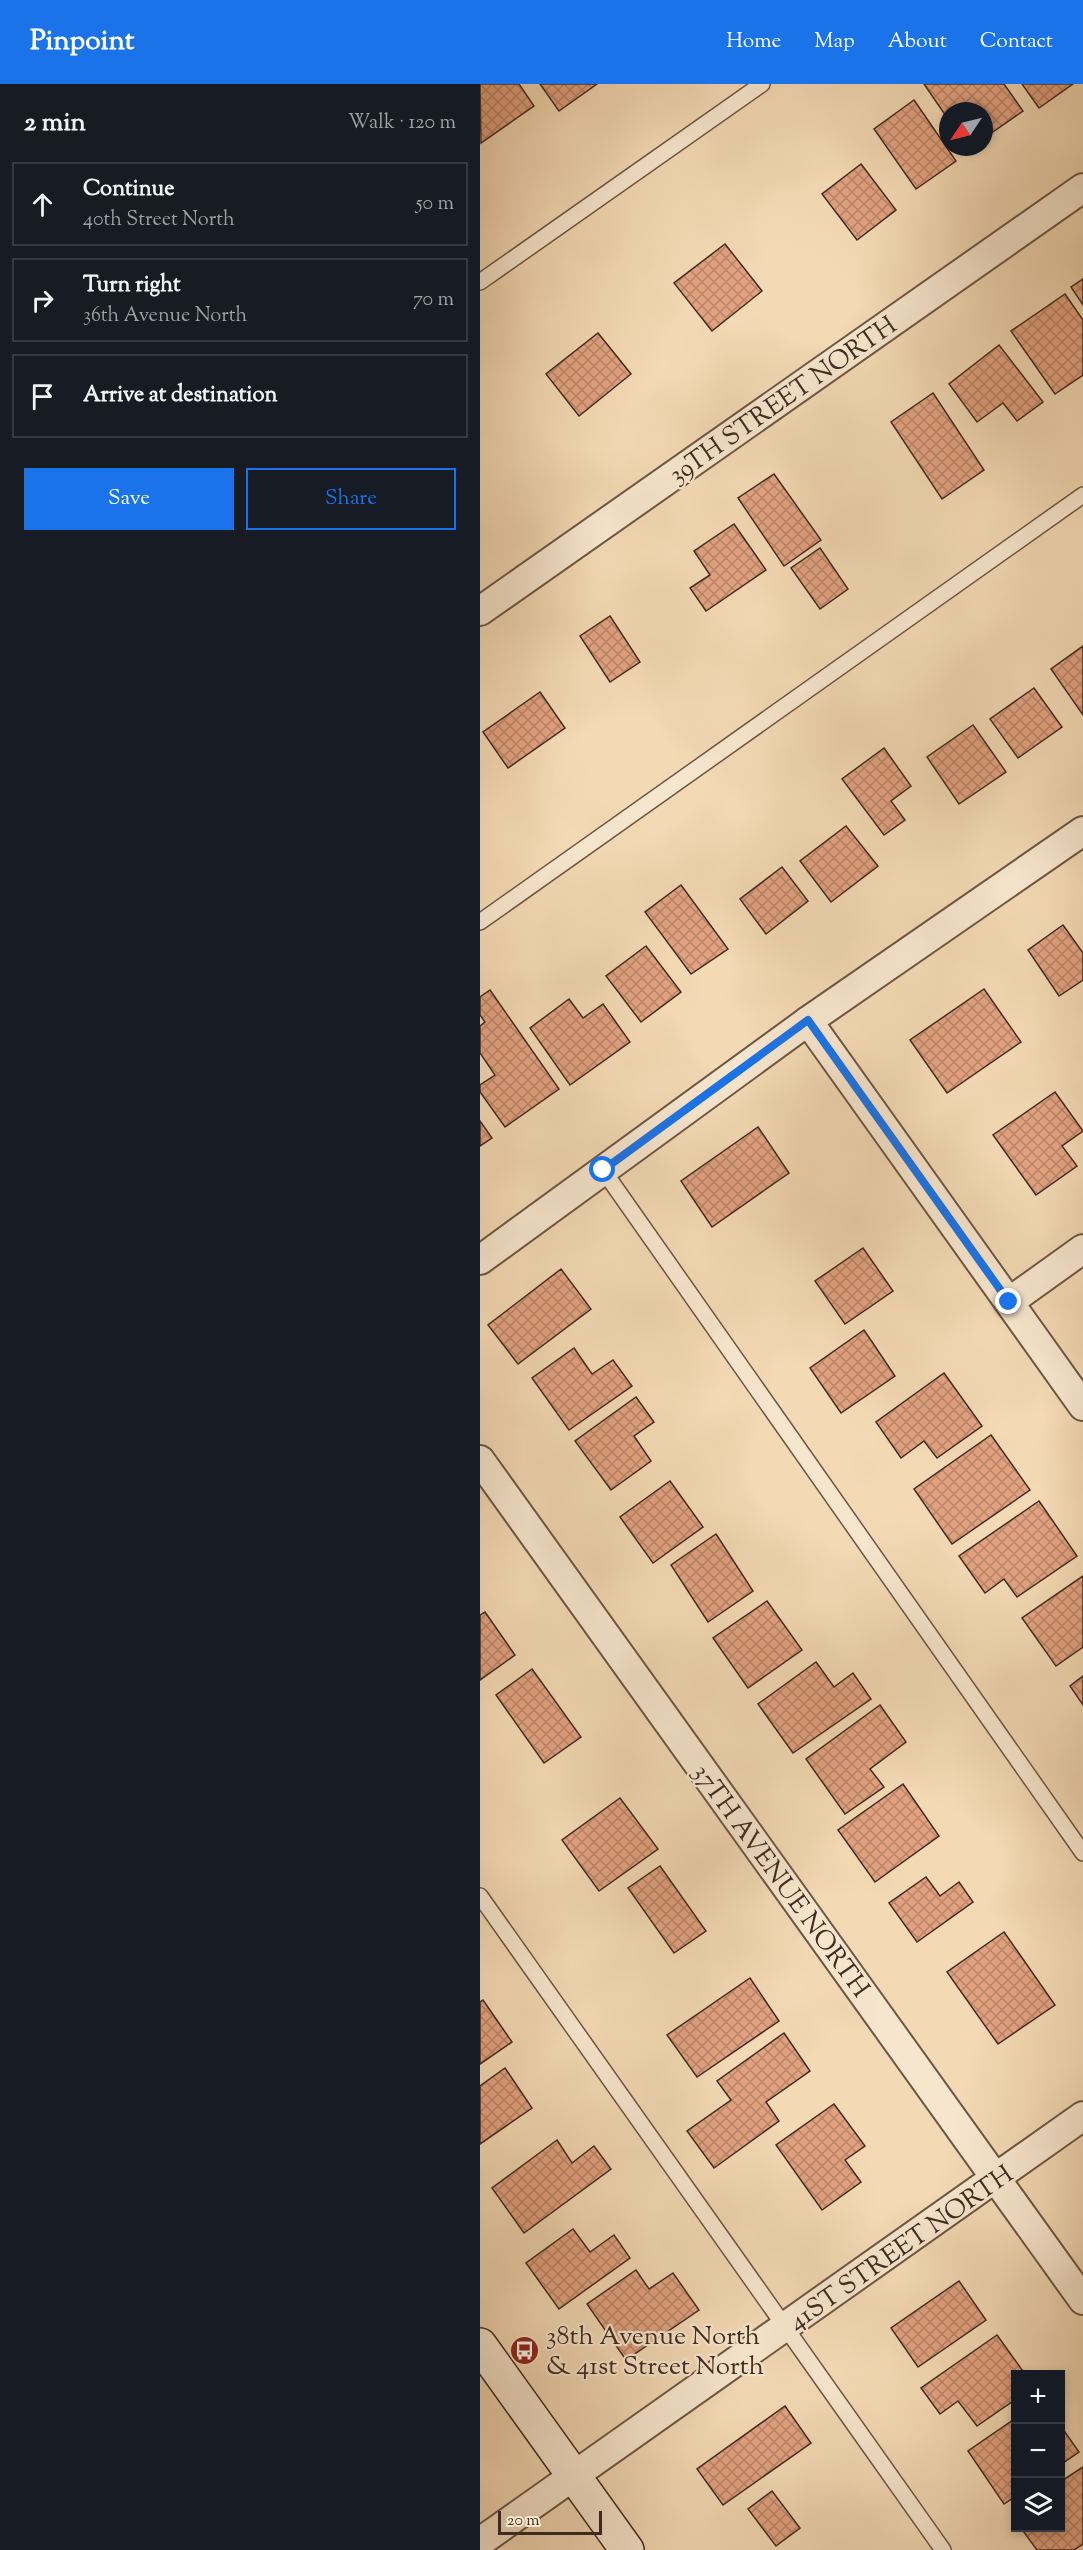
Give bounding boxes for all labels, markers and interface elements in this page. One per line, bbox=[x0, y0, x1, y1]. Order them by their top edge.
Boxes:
text: Pinpoint bbox=[30, 22, 134, 62]
text: Home bbox=[726, 27, 781, 57]
text: Map bbox=[814, 27, 855, 57]
text: About bbox=[888, 27, 947, 57]
text: Contact bbox=[980, 27, 1053, 57]
north arrow bbox=[939, 102, 993, 156]
text: 2 min bbox=[24, 105, 86, 142]
text: Walk · 120 m bbox=[348, 109, 456, 138]
text: Continue bbox=[83, 174, 174, 206]
icon: ahead bbox=[26, 188, 59, 221]
text: 50 m bbox=[416, 190, 454, 219]
text: 40th Street North bbox=[83, 206, 235, 235]
text: Turn right bbox=[83, 270, 180, 302]
icon: right bbox=[26, 284, 59, 317]
text: 70 m bbox=[413, 286, 454, 315]
text: 36th Avenue North bbox=[83, 302, 247, 331]
street label: 39TH STREET NORTH bbox=[662, 308, 905, 494]
icon: arrive bbox=[26, 380, 59, 413]
text: Arrive at destination bbox=[83, 380, 278, 412]
button: Save bbox=[24, 468, 234, 530]
button: Share bbox=[246, 468, 456, 530]
route start bbox=[589, 1156, 615, 1182]
route end bbox=[995, 1288, 1021, 1314]
street label: 37TH AVENUE NORTH bbox=[682, 1757, 878, 2006]
street label: 41ST STREET NORTH bbox=[781, 2157, 1022, 2341]
place label: 38th Avenue North & 41st Street North bbox=[546, 2319, 764, 2386]
bus stop icon: 38th Avenue North & 41st Street North bbox=[509, 2334, 541, 2366]
map controls bbox=[1011, 2370, 1065, 2532]
button: + bbox=[1011, 2370, 1065, 2424]
button: − bbox=[1011, 2424, 1065, 2478]
button: layers bbox=[1011, 2478, 1065, 2532]
scale bar bbox=[498, 2508, 602, 2536]
text: 20 m bbox=[507, 2510, 540, 2533]

